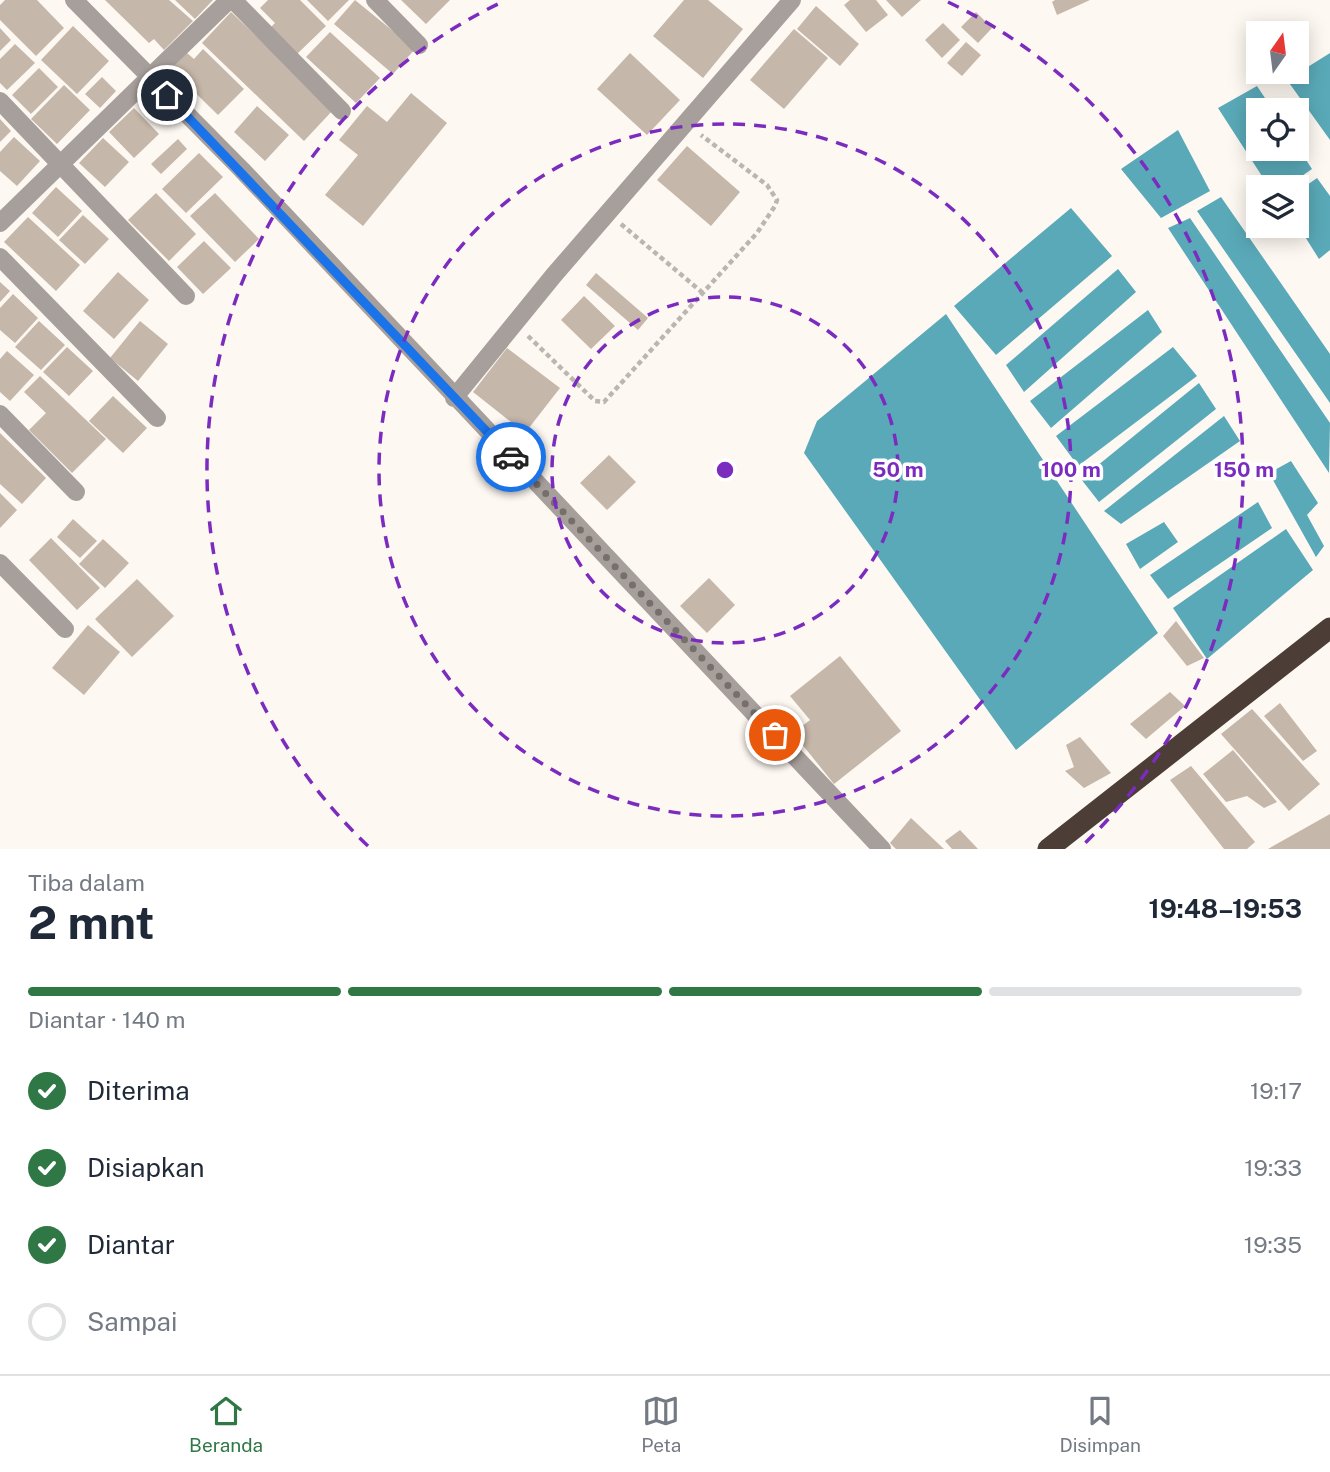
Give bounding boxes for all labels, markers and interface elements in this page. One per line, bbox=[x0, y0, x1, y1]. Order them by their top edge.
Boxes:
north arrow bbox=[1246, 21, 1309, 84]
map controls bbox=[1246, 21, 1309, 238]
pin bbox=[137, 65, 197, 125]
icon: home bbox=[148, 76, 186, 114]
button: locate bbox=[1246, 98, 1309, 161]
button: layers bbox=[1246, 175, 1309, 238]
courier bbox=[476, 422, 546, 492]
icon: car bbox=[492, 438, 530, 476]
text: 50 m bbox=[872, 457, 924, 482]
text: 100 m bbox=[1041, 457, 1101, 482]
text: 150 m bbox=[1214, 457, 1274, 482]
centre of rings bbox=[713, 458, 737, 482]
pin bbox=[745, 705, 805, 765]
icon: bag bbox=[756, 716, 794, 754]
text: Tiba dalam bbox=[28, 869, 145, 896]
text: 19:48–19:53 bbox=[1149, 893, 1302, 924]
text: 2 mnt bbox=[28, 895, 154, 949]
text: Diantar · 140 m bbox=[28, 1006, 185, 1033]
icon: check bbox=[28, 1072, 66, 1110]
text: Diterima bbox=[87, 1075, 190, 1106]
text: 19:17 bbox=[1250, 1077, 1302, 1104]
icon: check bbox=[28, 1149, 66, 1187]
text: Disiapkan bbox=[87, 1152, 205, 1183]
text: 19:33 bbox=[1244, 1154, 1302, 1181]
icon: check bbox=[28, 1226, 66, 1264]
text: Diantar bbox=[87, 1229, 175, 1260]
text: 19:35 bbox=[1244, 1231, 1302, 1258]
text: Sampai bbox=[87, 1306, 177, 1337]
tab: Beranda bbox=[189, 1392, 263, 1456]
tab: Peta bbox=[641, 1392, 681, 1456]
tab: Disimpan bbox=[1059, 1392, 1141, 1456]

